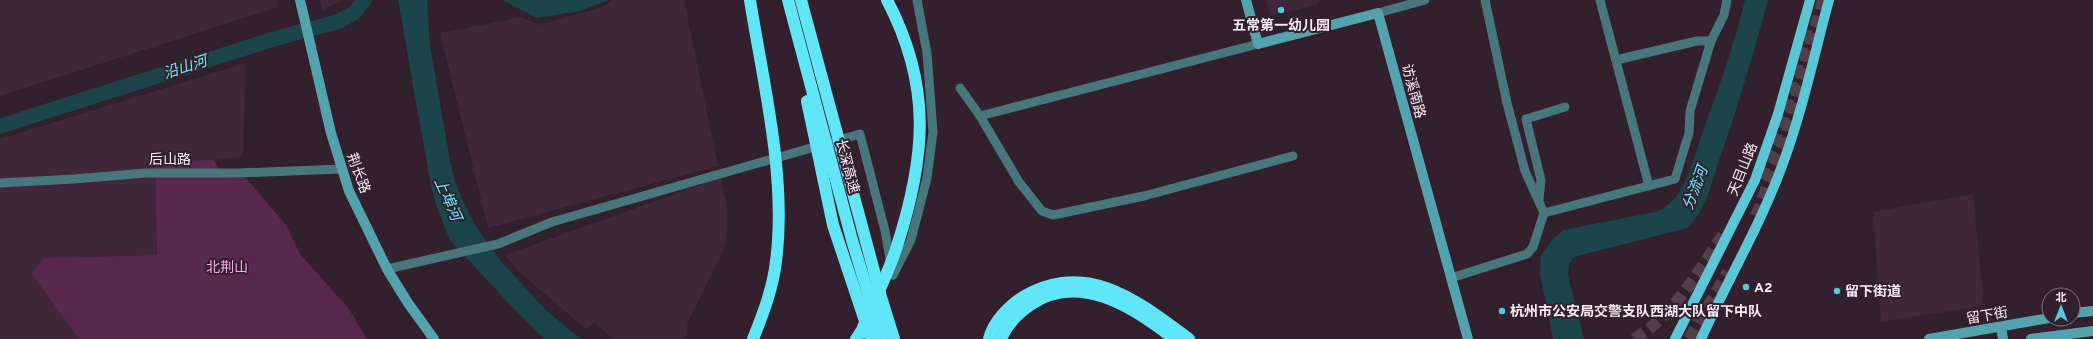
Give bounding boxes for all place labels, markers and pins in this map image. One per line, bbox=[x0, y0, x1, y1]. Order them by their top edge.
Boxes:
marker: 五常第一幼儿园 bbox=[1276, 5, 1286, 15]
place label: 五常第一幼儿园 bbox=[1232, 17, 1330, 35]
place label: A2 bbox=[1754, 280, 1773, 297]
marker: A2 bbox=[1741, 282, 1751, 292]
place label: 留下街道 bbox=[1845, 283, 1901, 301]
marker: 留下街道 bbox=[1832, 286, 1842, 296]
place label: 杭州市公安局交警支队西湖大队留下中队 bbox=[1510, 303, 1762, 321]
marker: 杭州市公安局交警支队西湖大队留下中队 bbox=[1497, 306, 1507, 316]

